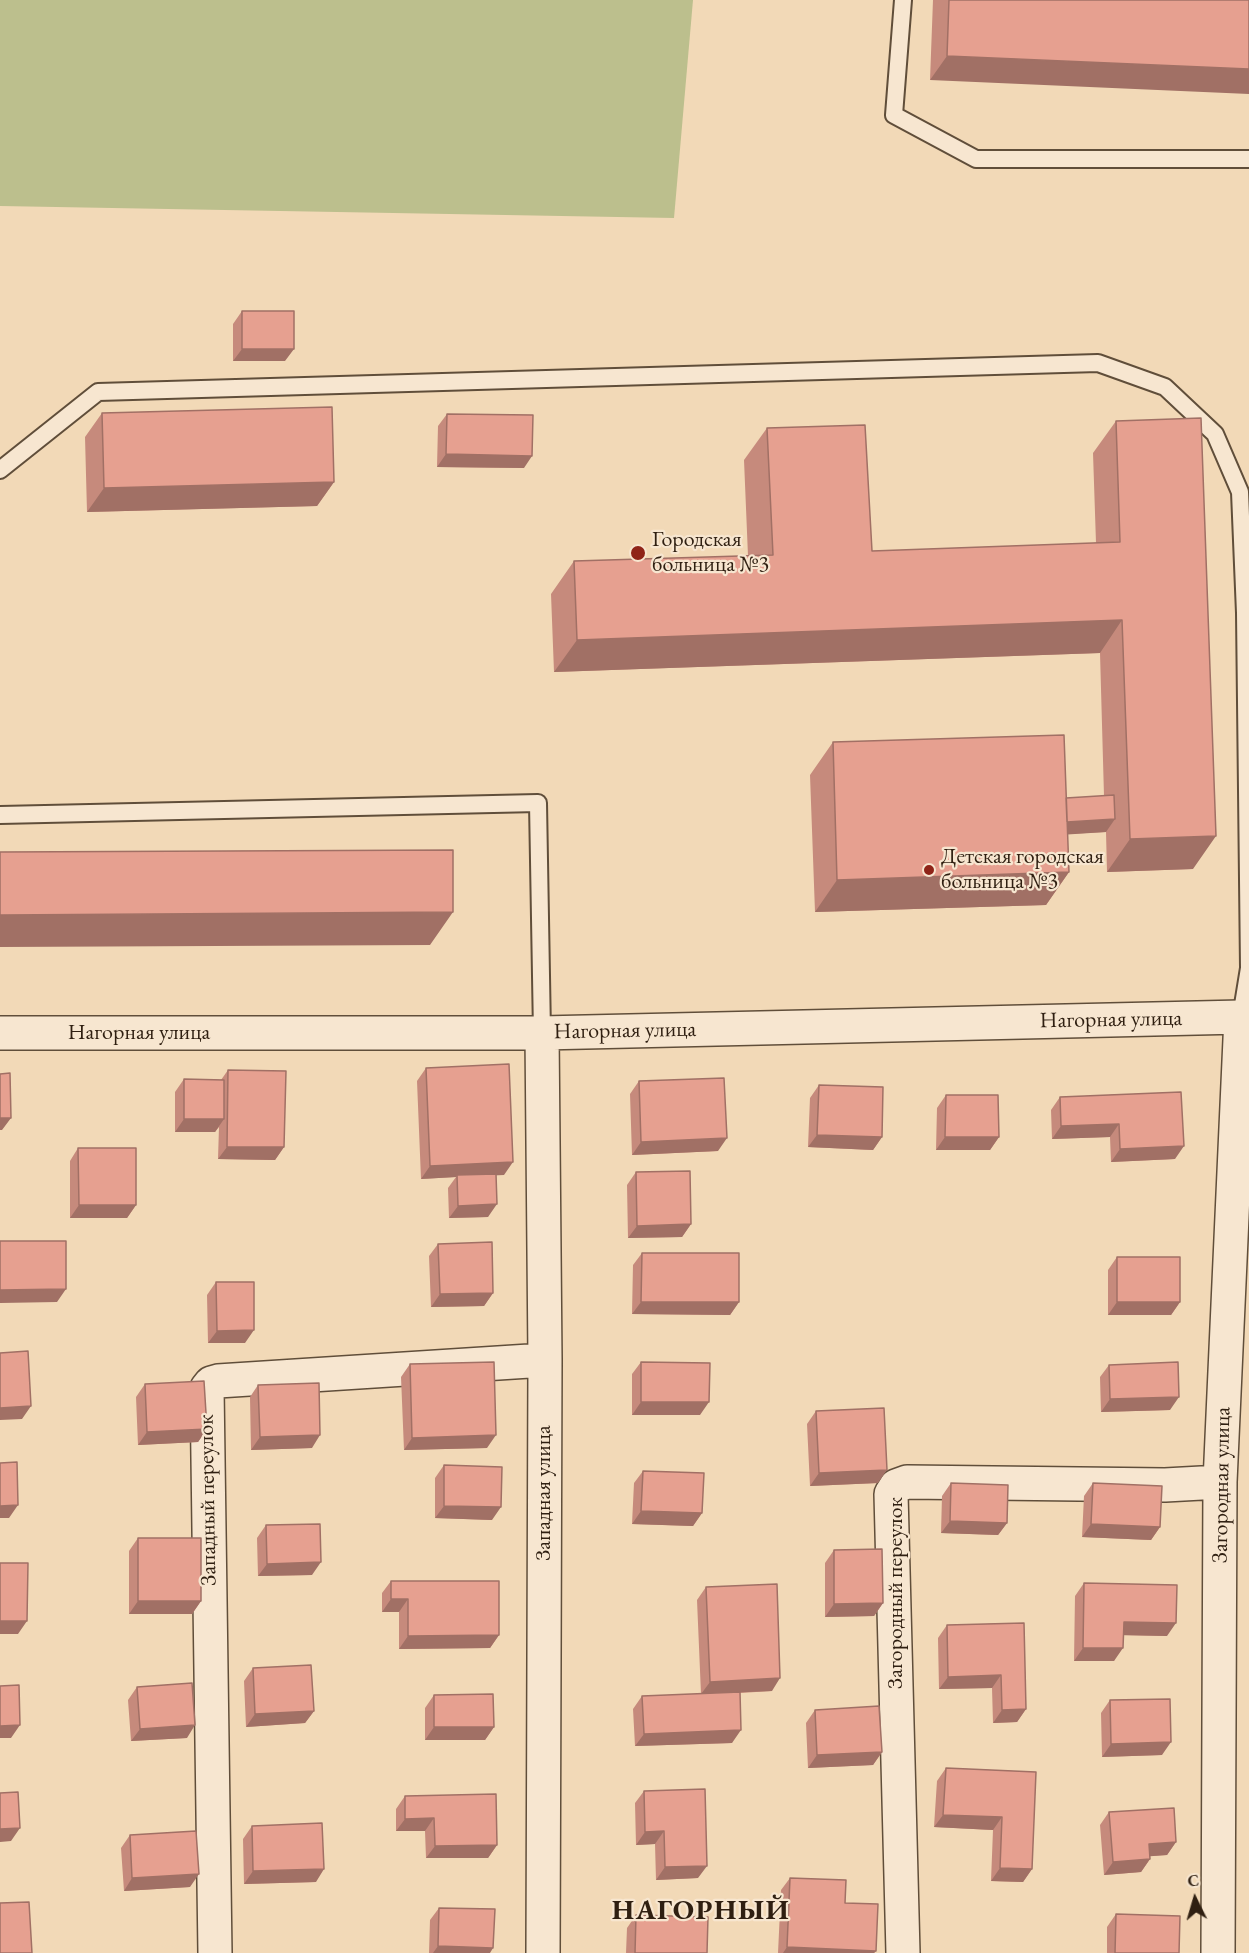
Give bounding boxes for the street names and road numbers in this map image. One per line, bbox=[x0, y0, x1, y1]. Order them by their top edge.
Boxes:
street label: Нагорная улица bbox=[1040, 1006, 1182, 1034]
street label: Нагорная улица bbox=[554, 1017, 696, 1045]
street label: Нагорная улица bbox=[68, 1020, 210, 1046]
street label: Загородная улица bbox=[1207, 1407, 1237, 1563]
street label: Западный переулок bbox=[193, 1414, 223, 1586]
street label: Западная улица bbox=[531, 1425, 557, 1561]
street label: Загородный переулок bbox=[883, 1497, 909, 1689]

